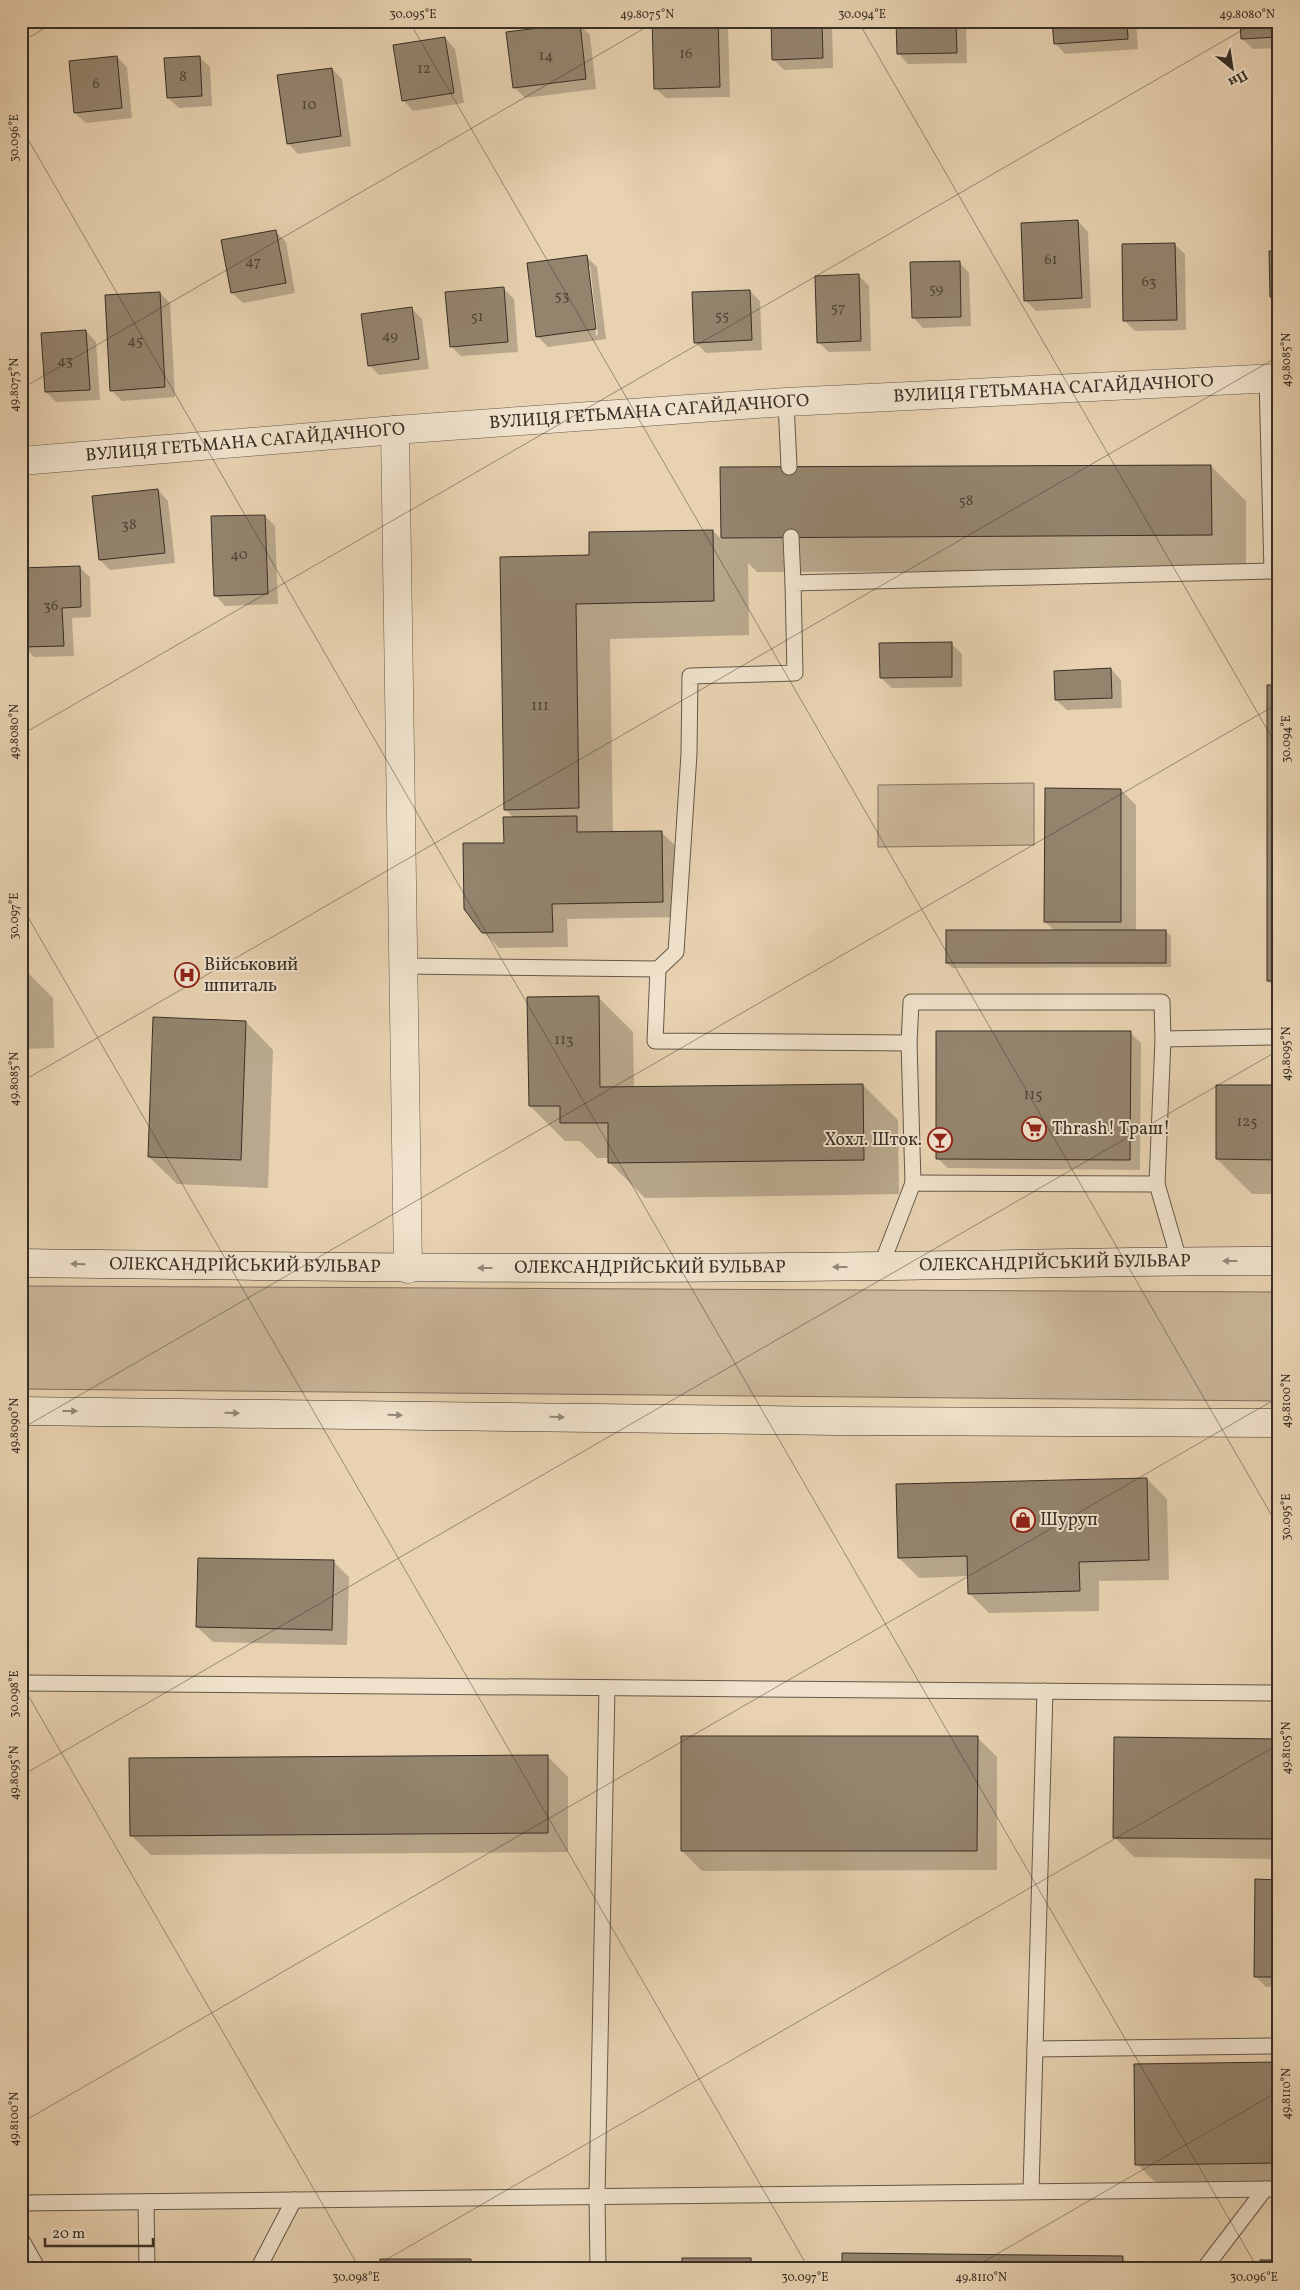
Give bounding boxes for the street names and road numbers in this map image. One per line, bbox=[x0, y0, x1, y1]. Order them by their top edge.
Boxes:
street label: ВУЛИЦЯ ГЕТЬМАНА САГАЙДАЧНОГО bbox=[893, 369, 1214, 409]
street label: ВУЛИЦЯ ГЕТЬМАНА САГАЙДАЧНОГО bbox=[488, 388, 810, 436]
street label: ВУЛИЦЯ ГЕТЬМАНА САГАЙДАЧНОГО bbox=[84, 417, 406, 468]
street label: ОЛЕКСАНДРІЙСЬКИЙ БУЛЬВАР bbox=[919, 1249, 1191, 1278]
street label: ОЛЕКСАНДРІЙСЬКИЙ БУЛЬВАР bbox=[109, 1252, 381, 1280]
street label: ОЛЕКСАНДРІЙСЬКИЙ БУЛЬВАР bbox=[514, 1255, 786, 1280]

